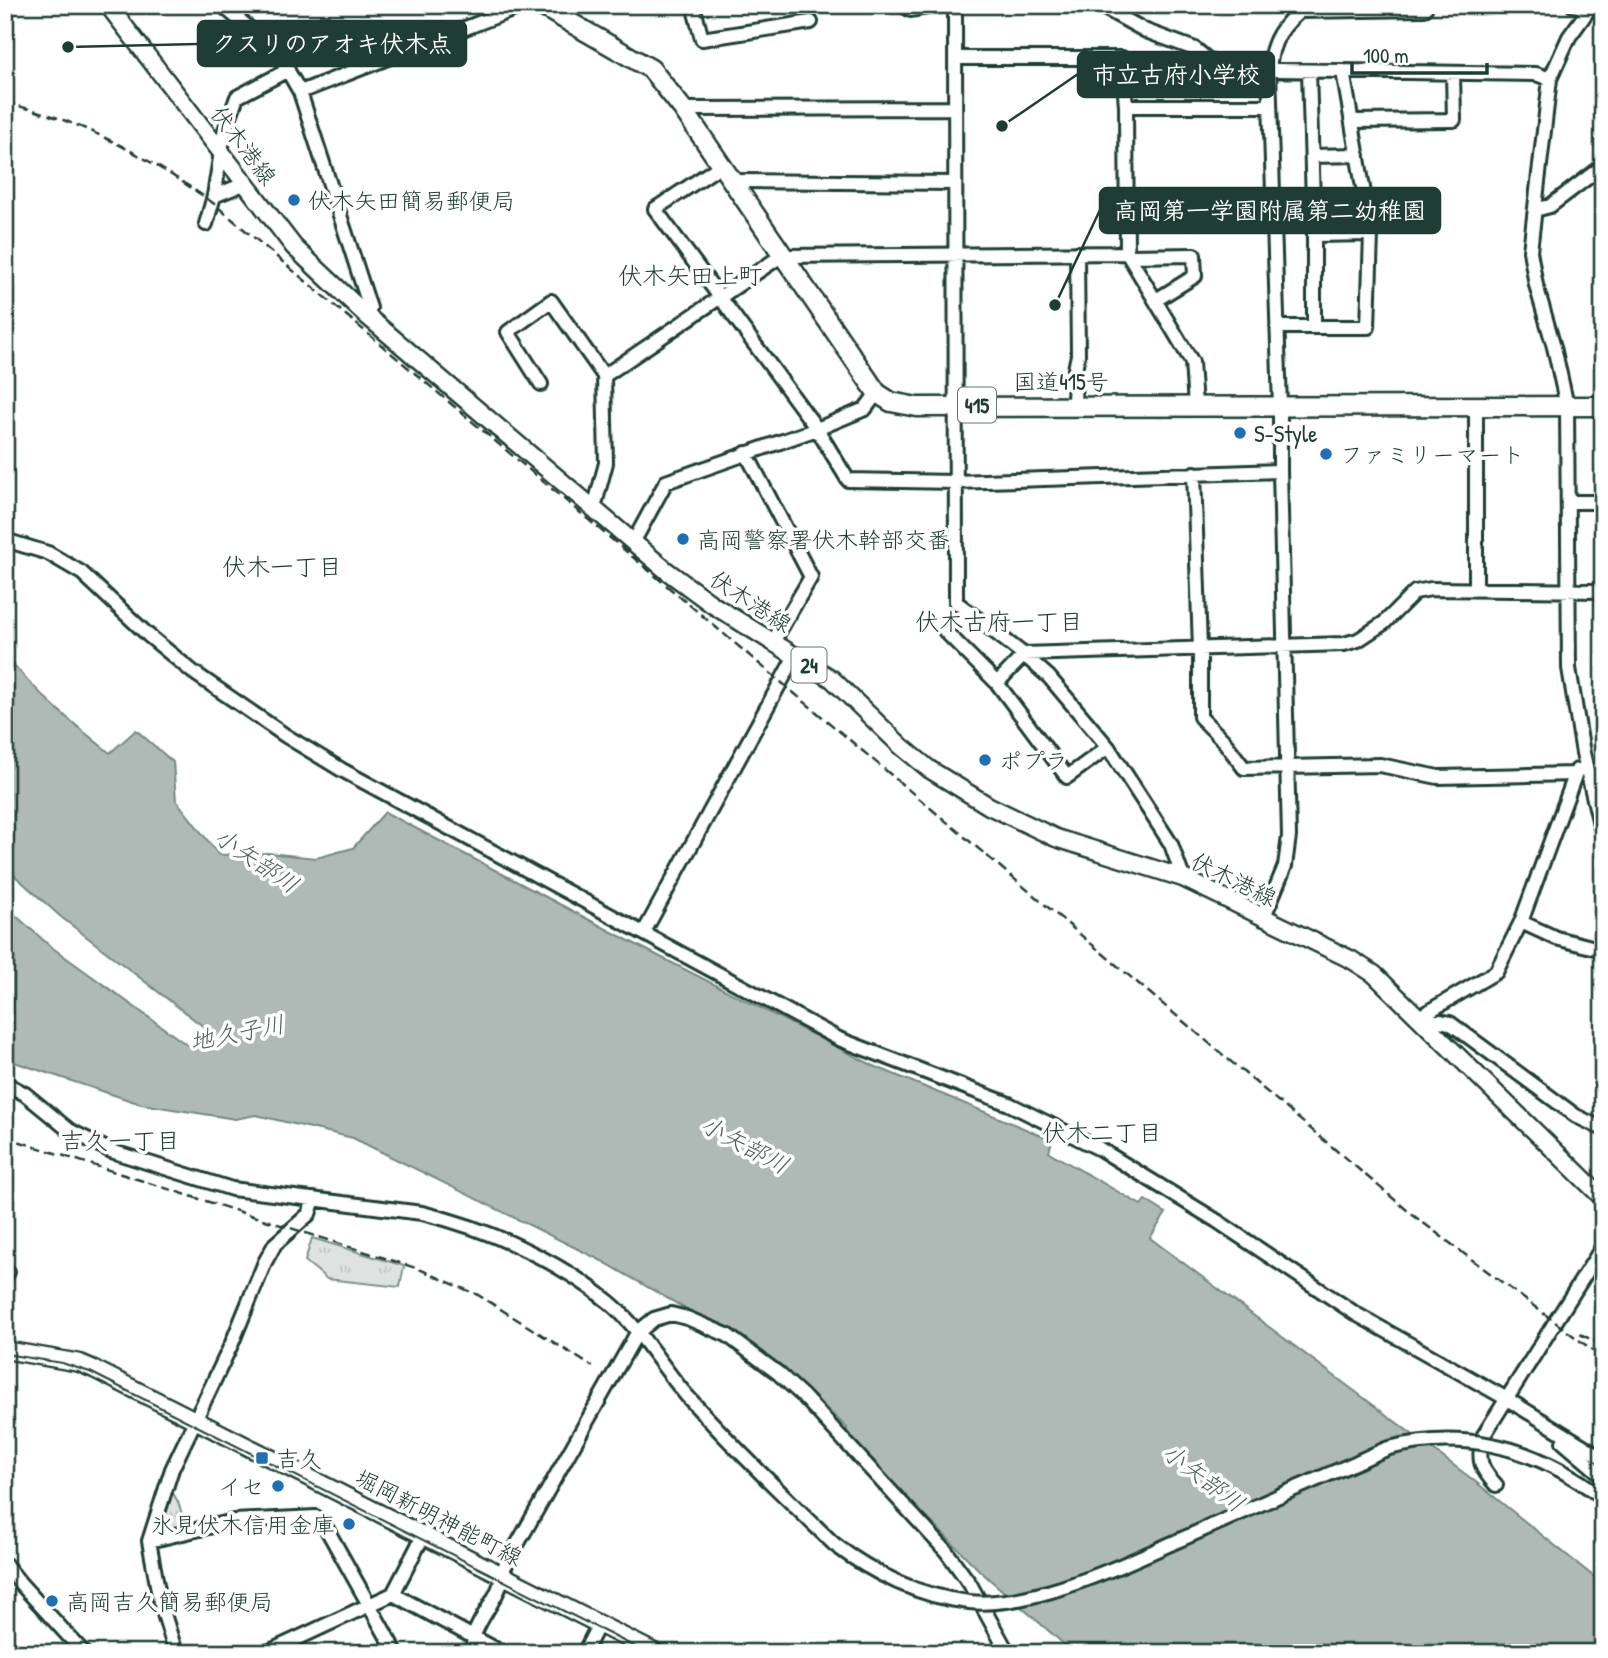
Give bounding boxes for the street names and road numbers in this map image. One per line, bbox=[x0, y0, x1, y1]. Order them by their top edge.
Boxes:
street label: 伏木港線 bbox=[204, 99, 284, 191]
street label: 国道415号 bbox=[1013, 366, 1109, 397]
road number: 415 bbox=[958, 388, 996, 422]
street label: 伏木港線 bbox=[704, 563, 798, 639]
road number: 24 bbox=[792, 648, 826, 682]
street label: 伏木港線 bbox=[1186, 845, 1282, 913]
street label: 堀岡新明神能町線 bbox=[350, 1461, 528, 1573]

